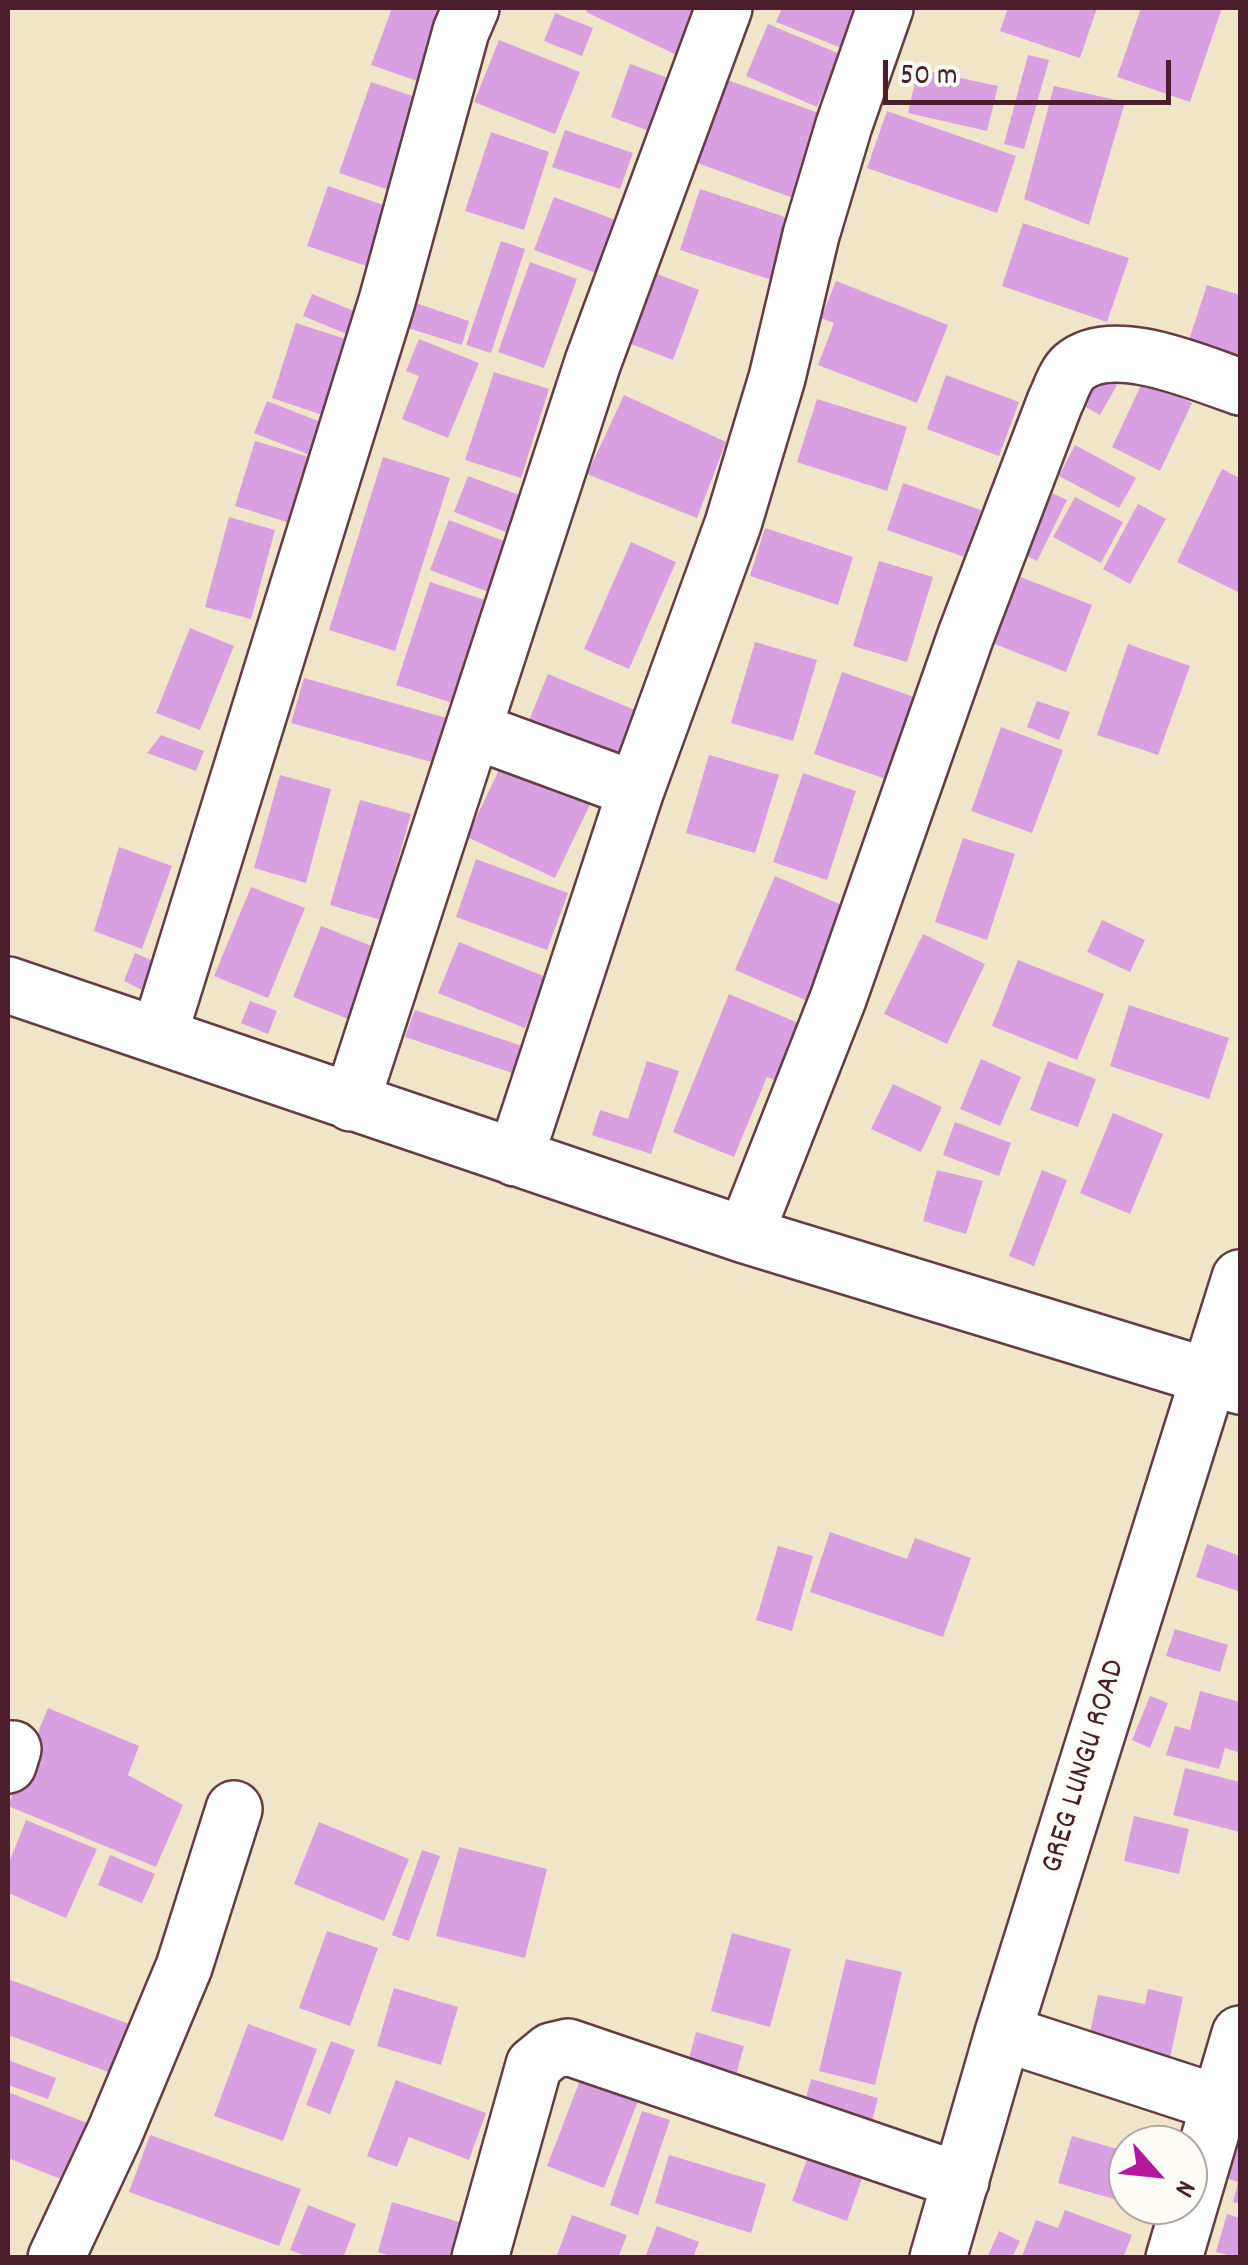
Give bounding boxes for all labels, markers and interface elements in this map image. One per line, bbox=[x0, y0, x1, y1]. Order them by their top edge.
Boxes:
scale bar bbox=[888, 40, 1176, 102]
text: 50 m bbox=[900, 56, 958, 99]
street label: GREG LUNGU ROAD bbox=[1035, 1656, 1137, 1878]
north arrow bbox=[1108, 2125, 1208, 2225]
text: N bbox=[1162, 2172, 1204, 2203]

